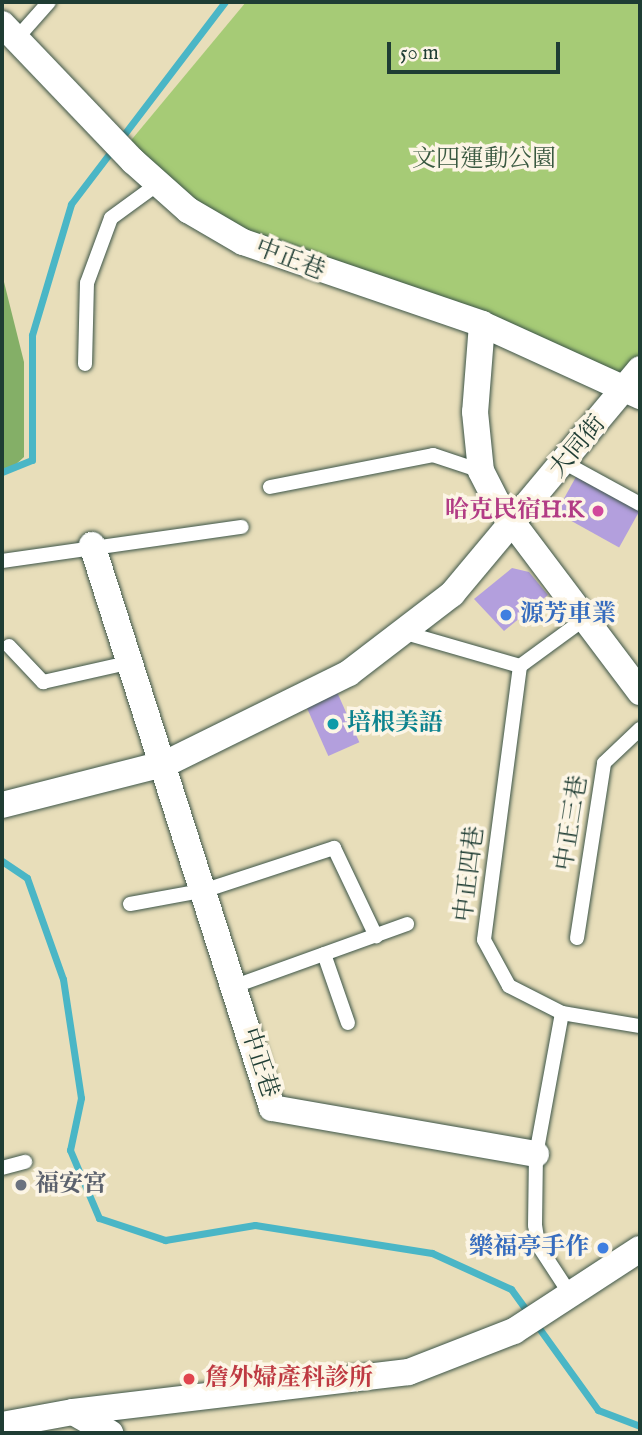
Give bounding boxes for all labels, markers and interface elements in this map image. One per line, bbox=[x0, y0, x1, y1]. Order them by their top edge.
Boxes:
scale bar bbox=[390, 28, 563, 72]
text: 50 m bbox=[400, 40, 439, 67]
park label: 文四運動公園 bbox=[412, 146, 556, 174]
street label: 中正巷 bbox=[251, 234, 329, 286]
street label: 大同街 bbox=[544, 410, 612, 484]
place label: 哈克民宿H.K bbox=[445, 497, 584, 525]
marker: 哈克民宿H.K bbox=[590, 503, 606, 519]
place label: 源芳車業 bbox=[520, 601, 616, 629]
marker: 源芳車業 bbox=[498, 607, 514, 623]
place label: 培根美語 bbox=[347, 710, 443, 738]
marker: 培根美語 bbox=[325, 716, 341, 732]
street label: 中正三巷 bbox=[550, 773, 594, 873]
street label: 中正四巷 bbox=[450, 825, 490, 923]
street label: 中正巷 bbox=[234, 1024, 284, 1102]
place label: 福安宮 bbox=[35, 1171, 107, 1199]
marker: 福安宮 bbox=[13, 1177, 29, 1193]
place label: 樂福亭手作 bbox=[469, 1234, 589, 1262]
marker: 樂福亭手作 bbox=[595, 1240, 611, 1256]
place label: 詹外婦產科診所 bbox=[205, 1365, 373, 1393]
marker: 詹外婦產科診所 bbox=[179, 1369, 199, 1389]

